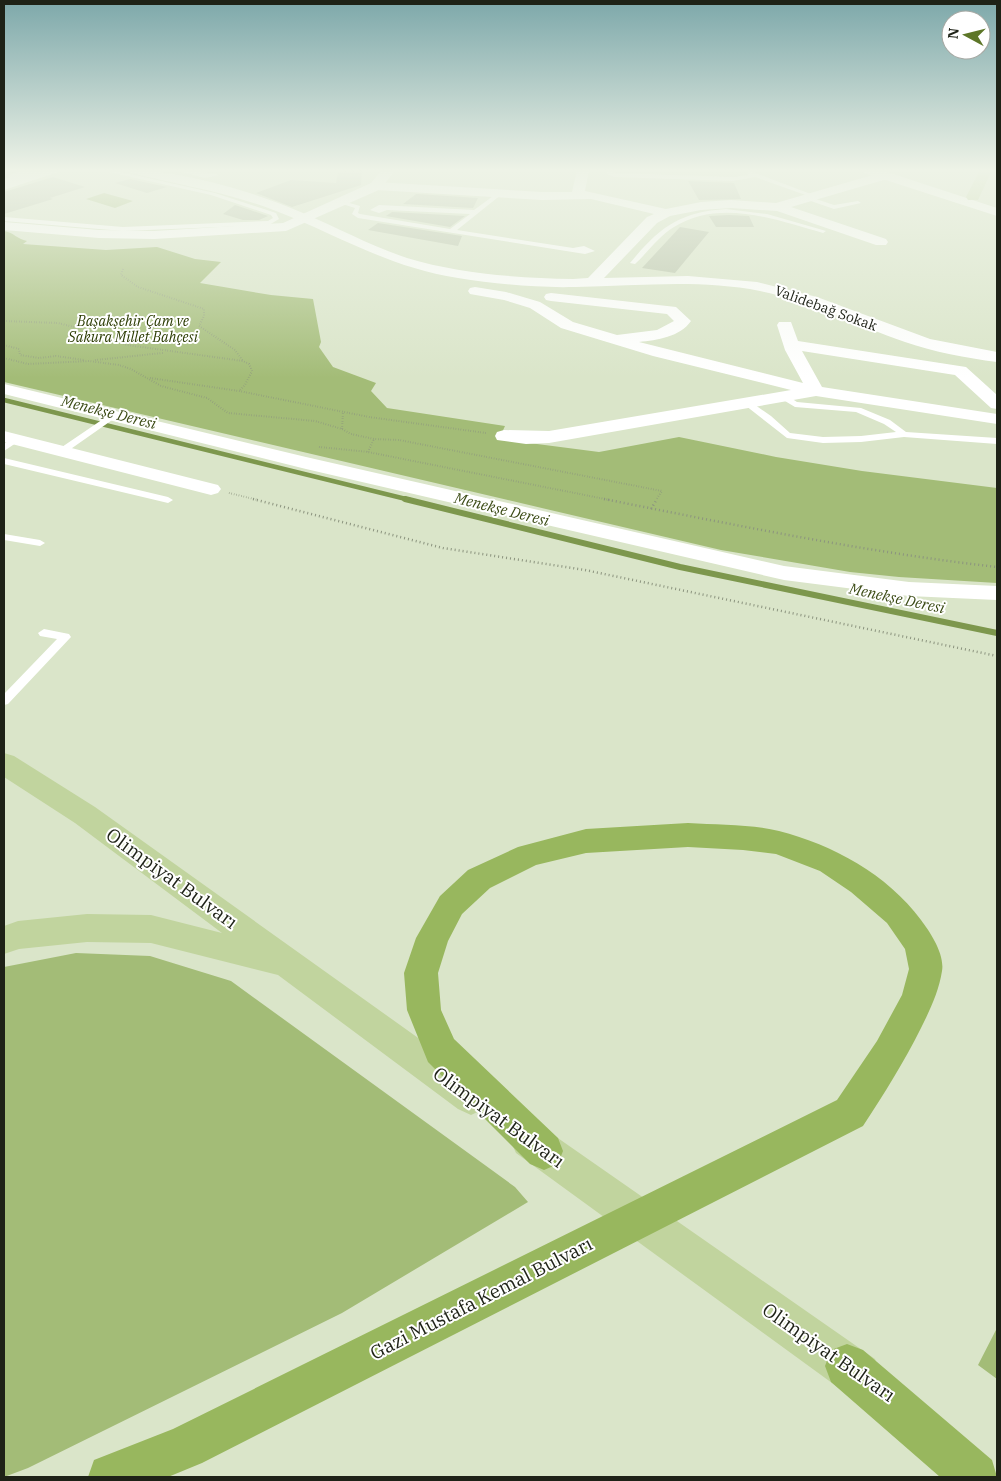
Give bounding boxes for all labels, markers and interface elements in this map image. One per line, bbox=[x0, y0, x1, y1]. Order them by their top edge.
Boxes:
north arrow bbox=[941, 10, 991, 60]
text: N bbox=[943, 27, 963, 40]
street label: Validebağ Sokak bbox=[772, 281, 880, 335]
park label: Başakşehir Çam ve Sakura Millet Bahçesi bbox=[67, 312, 199, 346]
water label: Menekşe Deresi bbox=[59, 391, 159, 433]
water label: Menekşe Deresi bbox=[452, 488, 552, 530]
water label: Menekşe Deresi bbox=[847, 578, 947, 617]
street label: Olimpiyat Bulvarı bbox=[101, 822, 243, 934]
street label: Olimpiyat Bulvarı bbox=[428, 1061, 570, 1173]
street label: Gazi Mustafa Kemal Bulvarı bbox=[366, 1231, 596, 1365]
street label: Olimpiyat Bulvarı bbox=[758, 1297, 900, 1407]

